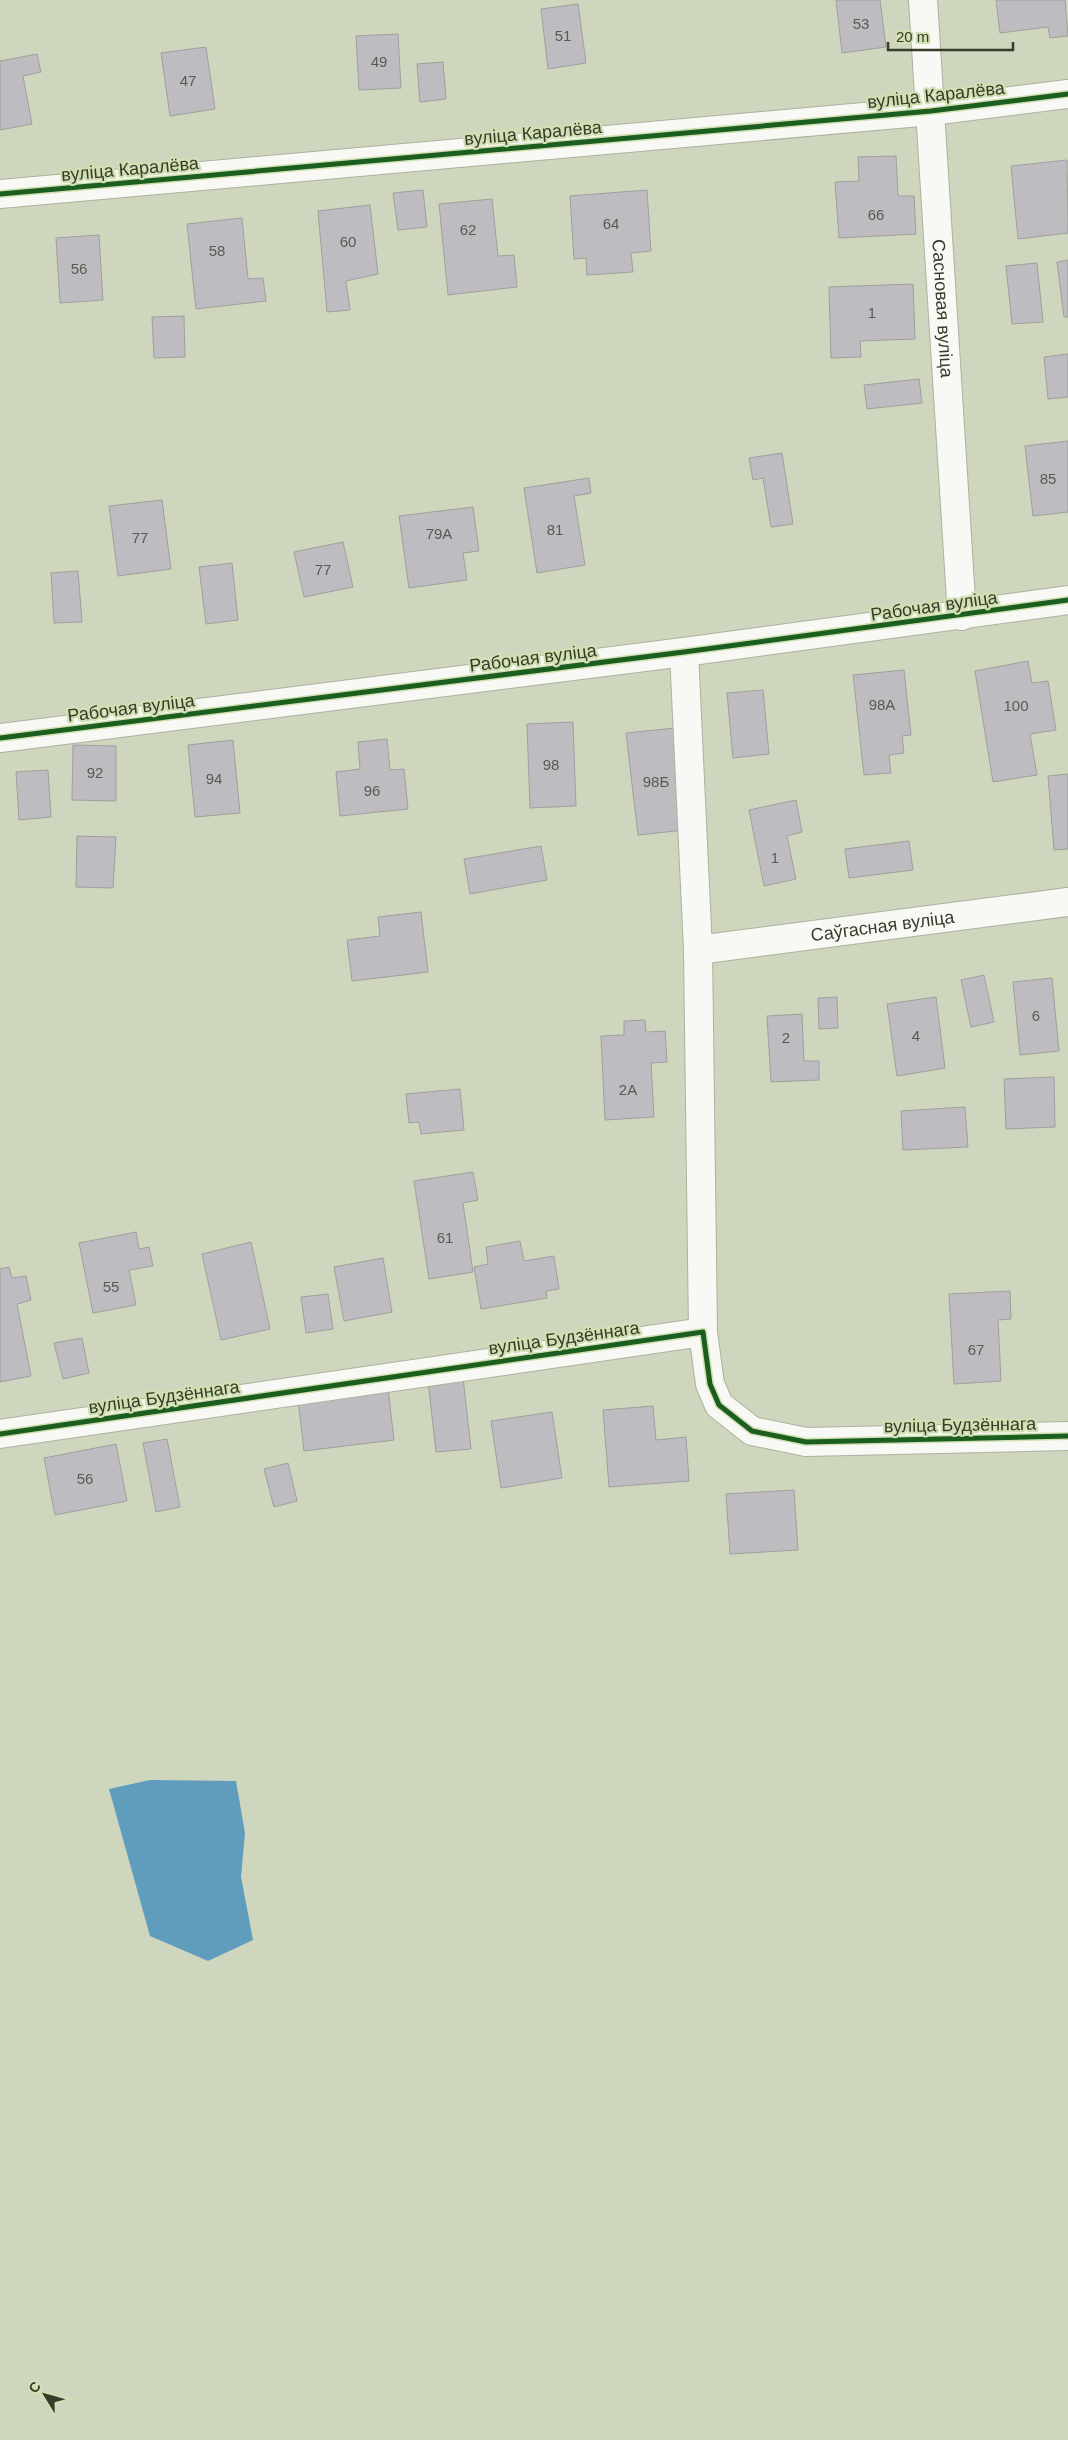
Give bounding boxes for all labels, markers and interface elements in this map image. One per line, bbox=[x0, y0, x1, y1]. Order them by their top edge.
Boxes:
house number: 53 bbox=[853, 15, 869, 32]
scale bar bbox=[888, 20, 1013, 52]
house number: 51 bbox=[555, 27, 571, 44]
text: 20 m bbox=[896, 28, 929, 45]
house number: 49 bbox=[371, 53, 387, 70]
house number: 47 bbox=[180, 72, 196, 89]
street label: вуліца Каралёва bbox=[866, 78, 1007, 112]
street label: вуліца Каралёва bbox=[463, 117, 604, 149]
street label: вуліца Каралёва bbox=[60, 153, 201, 185]
house number: 66 bbox=[868, 206, 884, 223]
house number: 64 bbox=[603, 215, 619, 232]
house number: 62 bbox=[460, 221, 476, 238]
house number: 60 bbox=[340, 233, 356, 250]
street label: Сасновая вуліца bbox=[928, 238, 957, 379]
house number: 58 bbox=[209, 242, 225, 259]
house number: 56 bbox=[71, 260, 87, 277]
house number: 1 bbox=[868, 304, 876, 321]
house number: 85 bbox=[1040, 470, 1056, 487]
house number: 81 bbox=[547, 521, 563, 538]
house number: 79А bbox=[426, 525, 452, 542]
house number: 77 bbox=[132, 529, 148, 546]
house number: 77 bbox=[315, 561, 331, 578]
street label: Рабочая вуліца bbox=[869, 587, 1000, 625]
street label: Рабочая вуліца bbox=[468, 640, 599, 676]
street label: Рабочая вуліца bbox=[66, 690, 197, 726]
house number: 98А bbox=[869, 696, 895, 713]
house number: 100 bbox=[1003, 697, 1029, 714]
house number: 98 bbox=[543, 756, 559, 773]
house number: 92 bbox=[87, 764, 103, 781]
house number: 94 bbox=[206, 770, 222, 787]
house number: 98Б bbox=[643, 773, 669, 790]
house number: 96 bbox=[364, 782, 380, 799]
house number: 1 bbox=[771, 849, 779, 866]
street label: Саўгасная вуліца bbox=[809, 907, 956, 945]
house number: 6 bbox=[1032, 1007, 1040, 1024]
house number: 4 bbox=[912, 1027, 920, 1044]
house number: 2 bbox=[782, 1029, 790, 1046]
house number: 2А bbox=[619, 1081, 637, 1098]
house number: 61 bbox=[437, 1229, 453, 1246]
house number: 55 bbox=[103, 1278, 119, 1295]
street label: вуліца Будзённага bbox=[487, 1317, 642, 1358]
house number: 67 bbox=[968, 1341, 984, 1358]
street label: вуліца Будзённага bbox=[87, 1376, 242, 1417]
street label: вуліца Будзённага bbox=[884, 1414, 1037, 1436]
house number: 56 bbox=[77, 1470, 93, 1487]
north arrow bbox=[20, 2370, 70, 2420]
text: С bbox=[25, 2378, 44, 2396]

